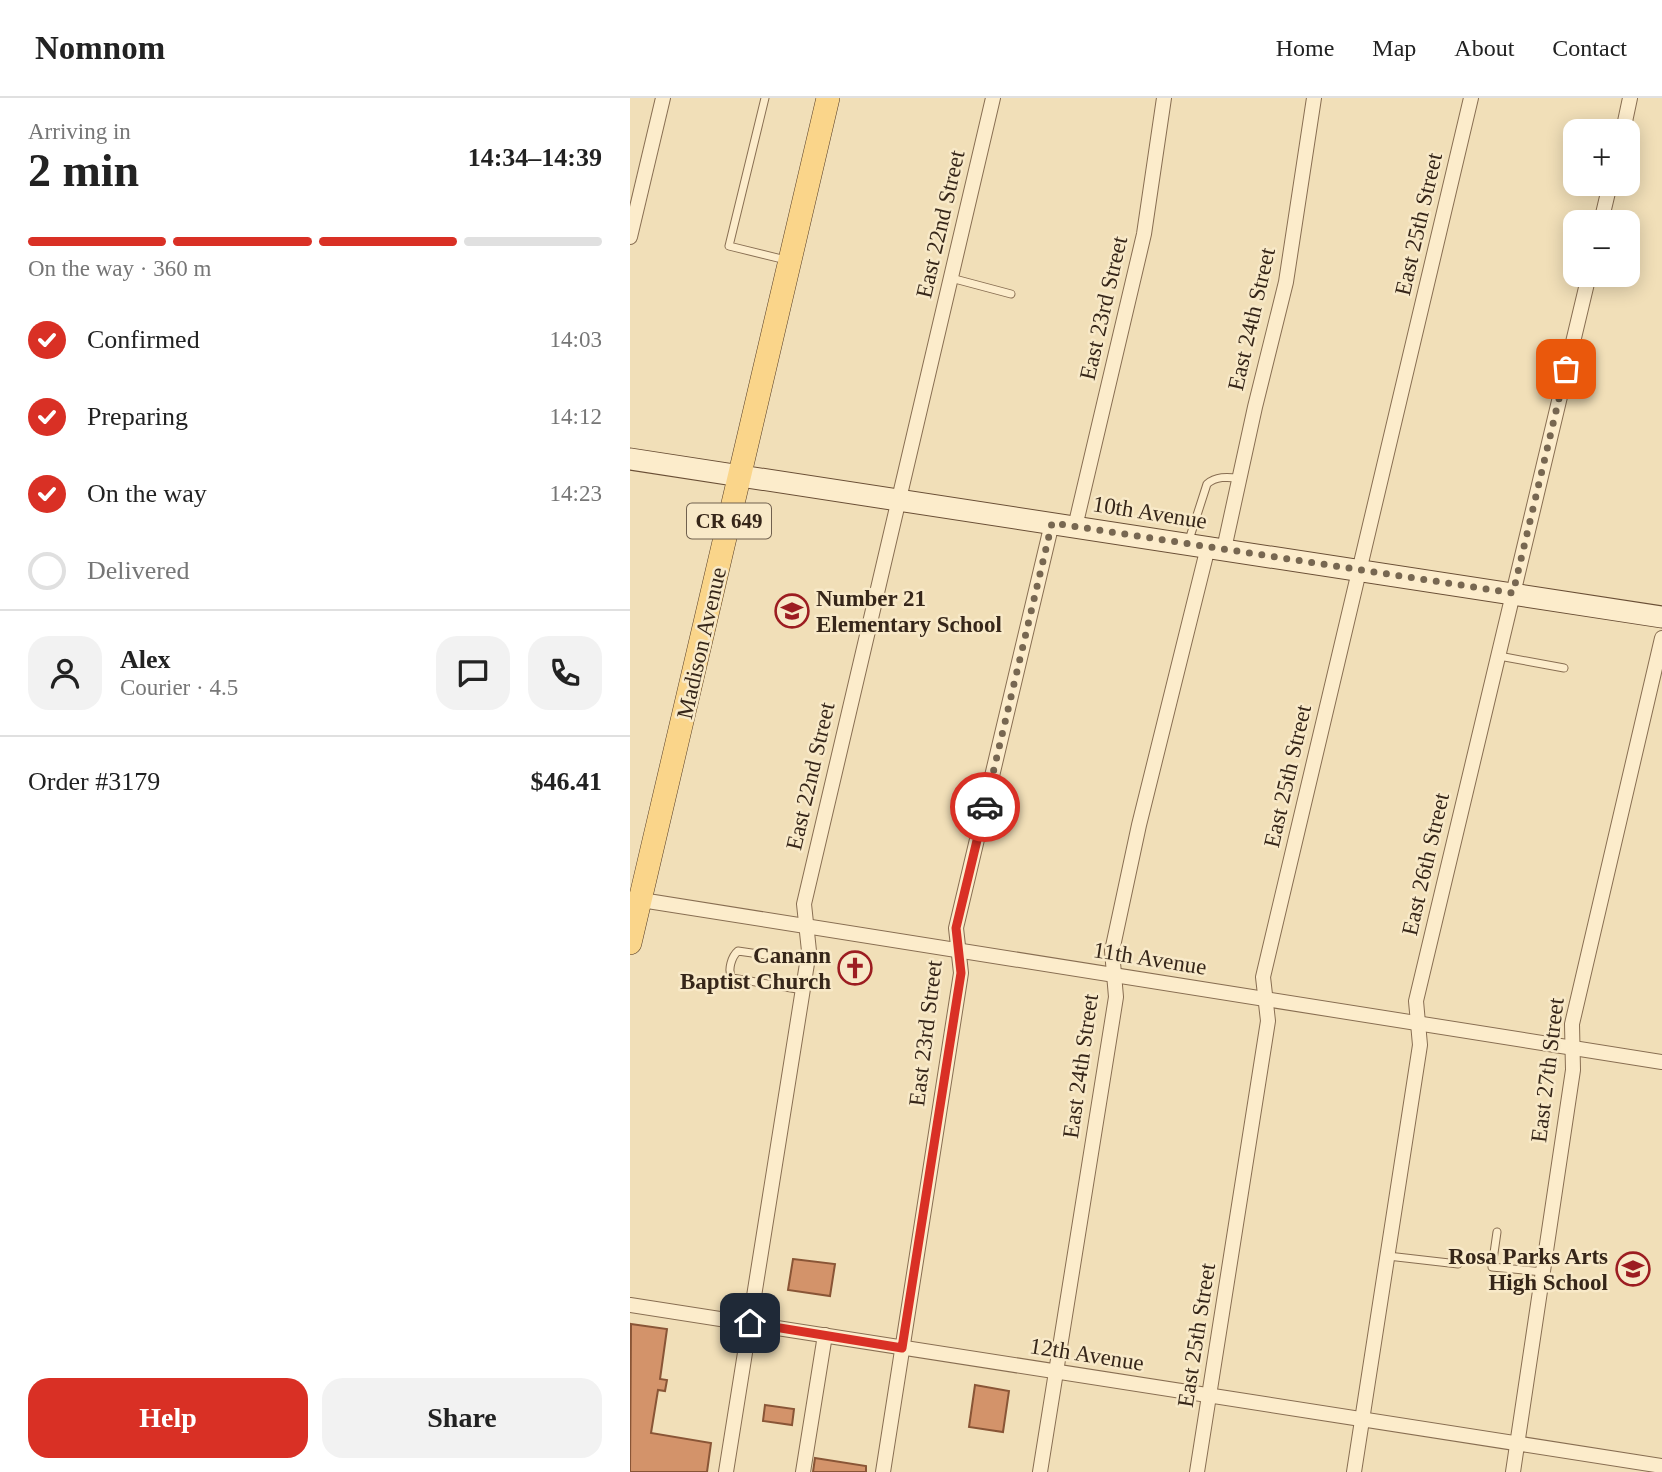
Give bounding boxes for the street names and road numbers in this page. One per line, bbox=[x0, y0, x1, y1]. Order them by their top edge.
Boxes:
street label: East 22nd Street bbox=[911, 147, 970, 300]
street label: East 25th Street bbox=[1390, 150, 1447, 298]
street label: East 23rd Street bbox=[1075, 233, 1132, 382]
street label: East 24th Street bbox=[1223, 245, 1280, 393]
street label: 10th Avenue bbox=[1091, 491, 1209, 534]
road number: CR 649 bbox=[687, 504, 771, 538]
street label: Madison Avenue bbox=[672, 565, 731, 721]
street label: East 22nd Street bbox=[781, 699, 840, 852]
street label: East 25th Street bbox=[1259, 702, 1316, 850]
street label: East 26th Street bbox=[1397, 790, 1454, 938]
street label: 11th Avenue bbox=[1091, 937, 1208, 980]
street label: East 23rd Street bbox=[904, 958, 947, 1107]
street label: East 24th Street bbox=[1058, 992, 1103, 1140]
street label: East 27th Street bbox=[1526, 996, 1569, 1144]
street label: East 25th Street bbox=[1173, 1261, 1220, 1409]
street label: 12th Avenue bbox=[1028, 1333, 1146, 1376]

